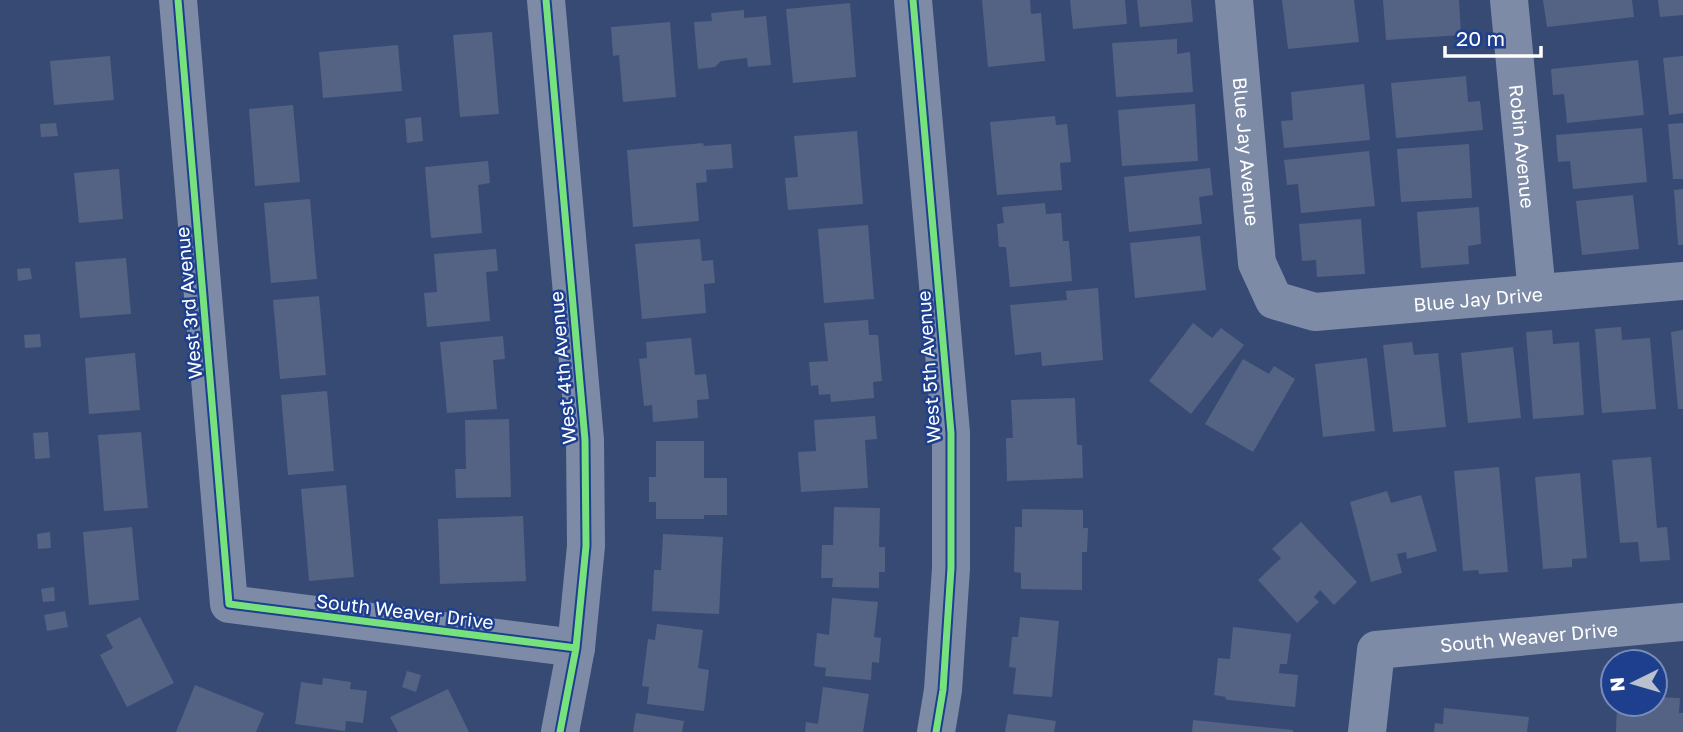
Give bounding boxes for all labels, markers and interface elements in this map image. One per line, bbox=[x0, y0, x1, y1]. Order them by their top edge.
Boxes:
scale bar bbox=[1445, 14, 1541, 58]
text: 20 m bbox=[1456, 25, 1505, 51]
street label: Blue Jay Avenue bbox=[1229, 76, 1265, 227]
street label: Robin Avenue bbox=[1506, 83, 1540, 209]
street label: West 3rd Avenue bbox=[170, 226, 206, 380]
street label: Blue Jay Drive bbox=[1412, 281, 1543, 315]
street label: West 4th Avenue bbox=[544, 290, 580, 446]
street label: West 5th Avenue bbox=[911, 290, 945, 444]
street label: South Weaver Drive bbox=[315, 589, 495, 633]
street label: South Weaver Drive bbox=[1439, 616, 1619, 656]
north arrow bbox=[1599, 648, 1669, 718]
text: N bbox=[1604, 676, 1629, 693]

